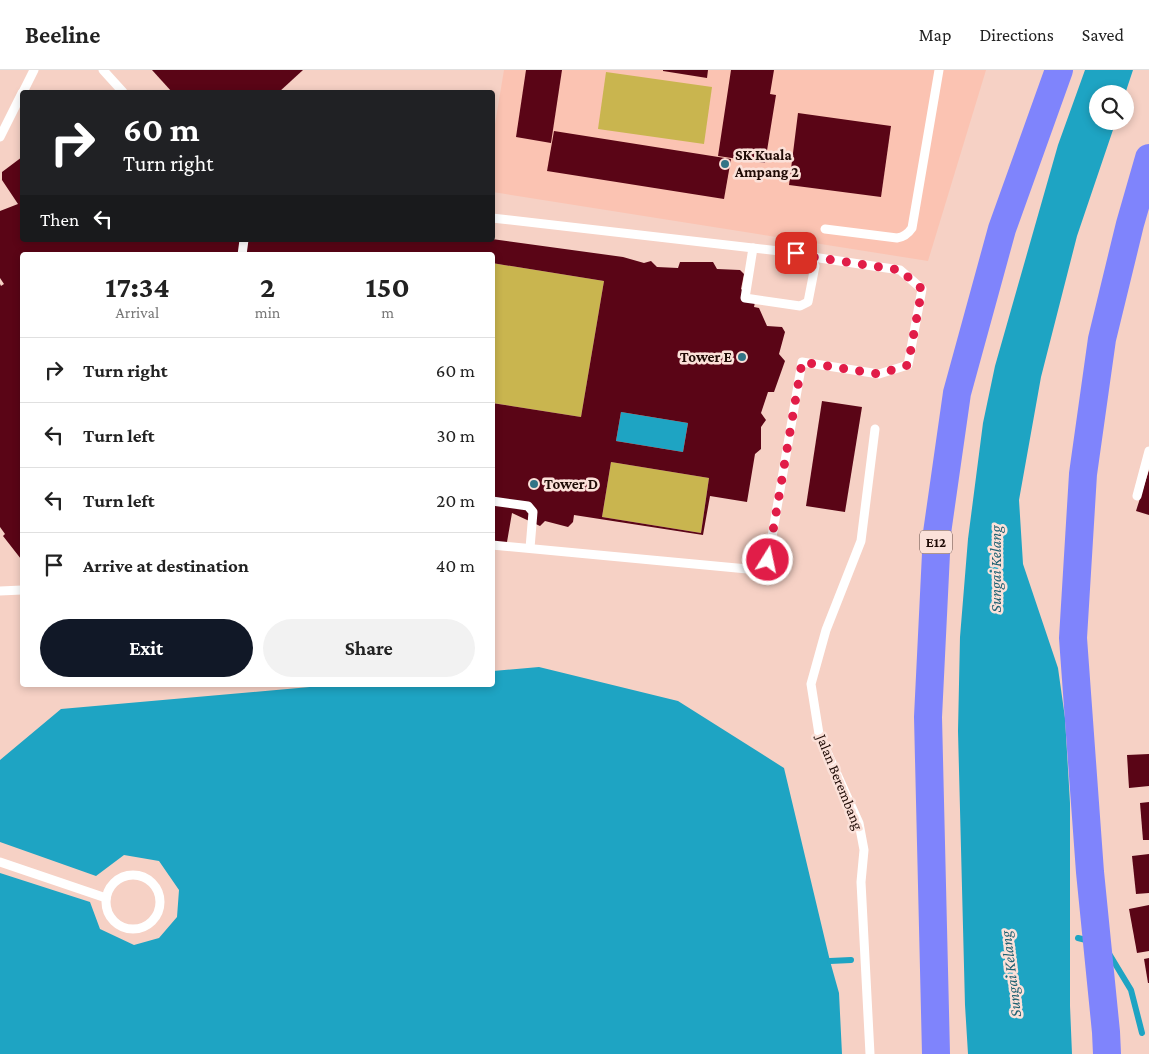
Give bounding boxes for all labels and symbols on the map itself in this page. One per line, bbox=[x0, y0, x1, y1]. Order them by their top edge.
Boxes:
place label: SK Kuala Ampang 2 bbox=[734, 147, 799, 180]
marker: SK Kuala Ampang 2 bbox=[719, 158, 731, 170]
pin bbox=[775, 232, 817, 274]
place label: Tower E bbox=[680, 349, 732, 365]
marker: Tower E bbox=[736, 351, 748, 363]
place label: Tower D bbox=[544, 476, 598, 492]
marker: Tower D bbox=[528, 478, 540, 490]
water label: Sungai Kelang bbox=[987, 525, 1005, 613]
road number: E12 bbox=[920, 531, 952, 554]
position arrow bbox=[741, 533, 793, 585]
street label: Jalan Berembang bbox=[812, 730, 866, 832]
water label: Sungai Kelang bbox=[997, 929, 1025, 1018]

